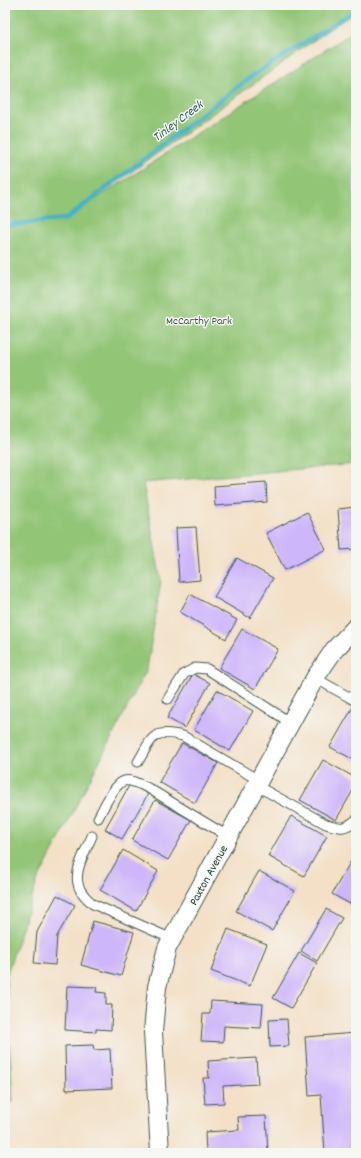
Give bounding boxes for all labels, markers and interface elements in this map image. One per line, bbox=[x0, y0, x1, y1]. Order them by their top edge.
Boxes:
water label: Tinley Creek bbox=[149, 96, 209, 147]
park label: McCarthy Park bbox=[166, 313, 232, 330]
street label: Paxton Avenue bbox=[186, 843, 233, 909]

